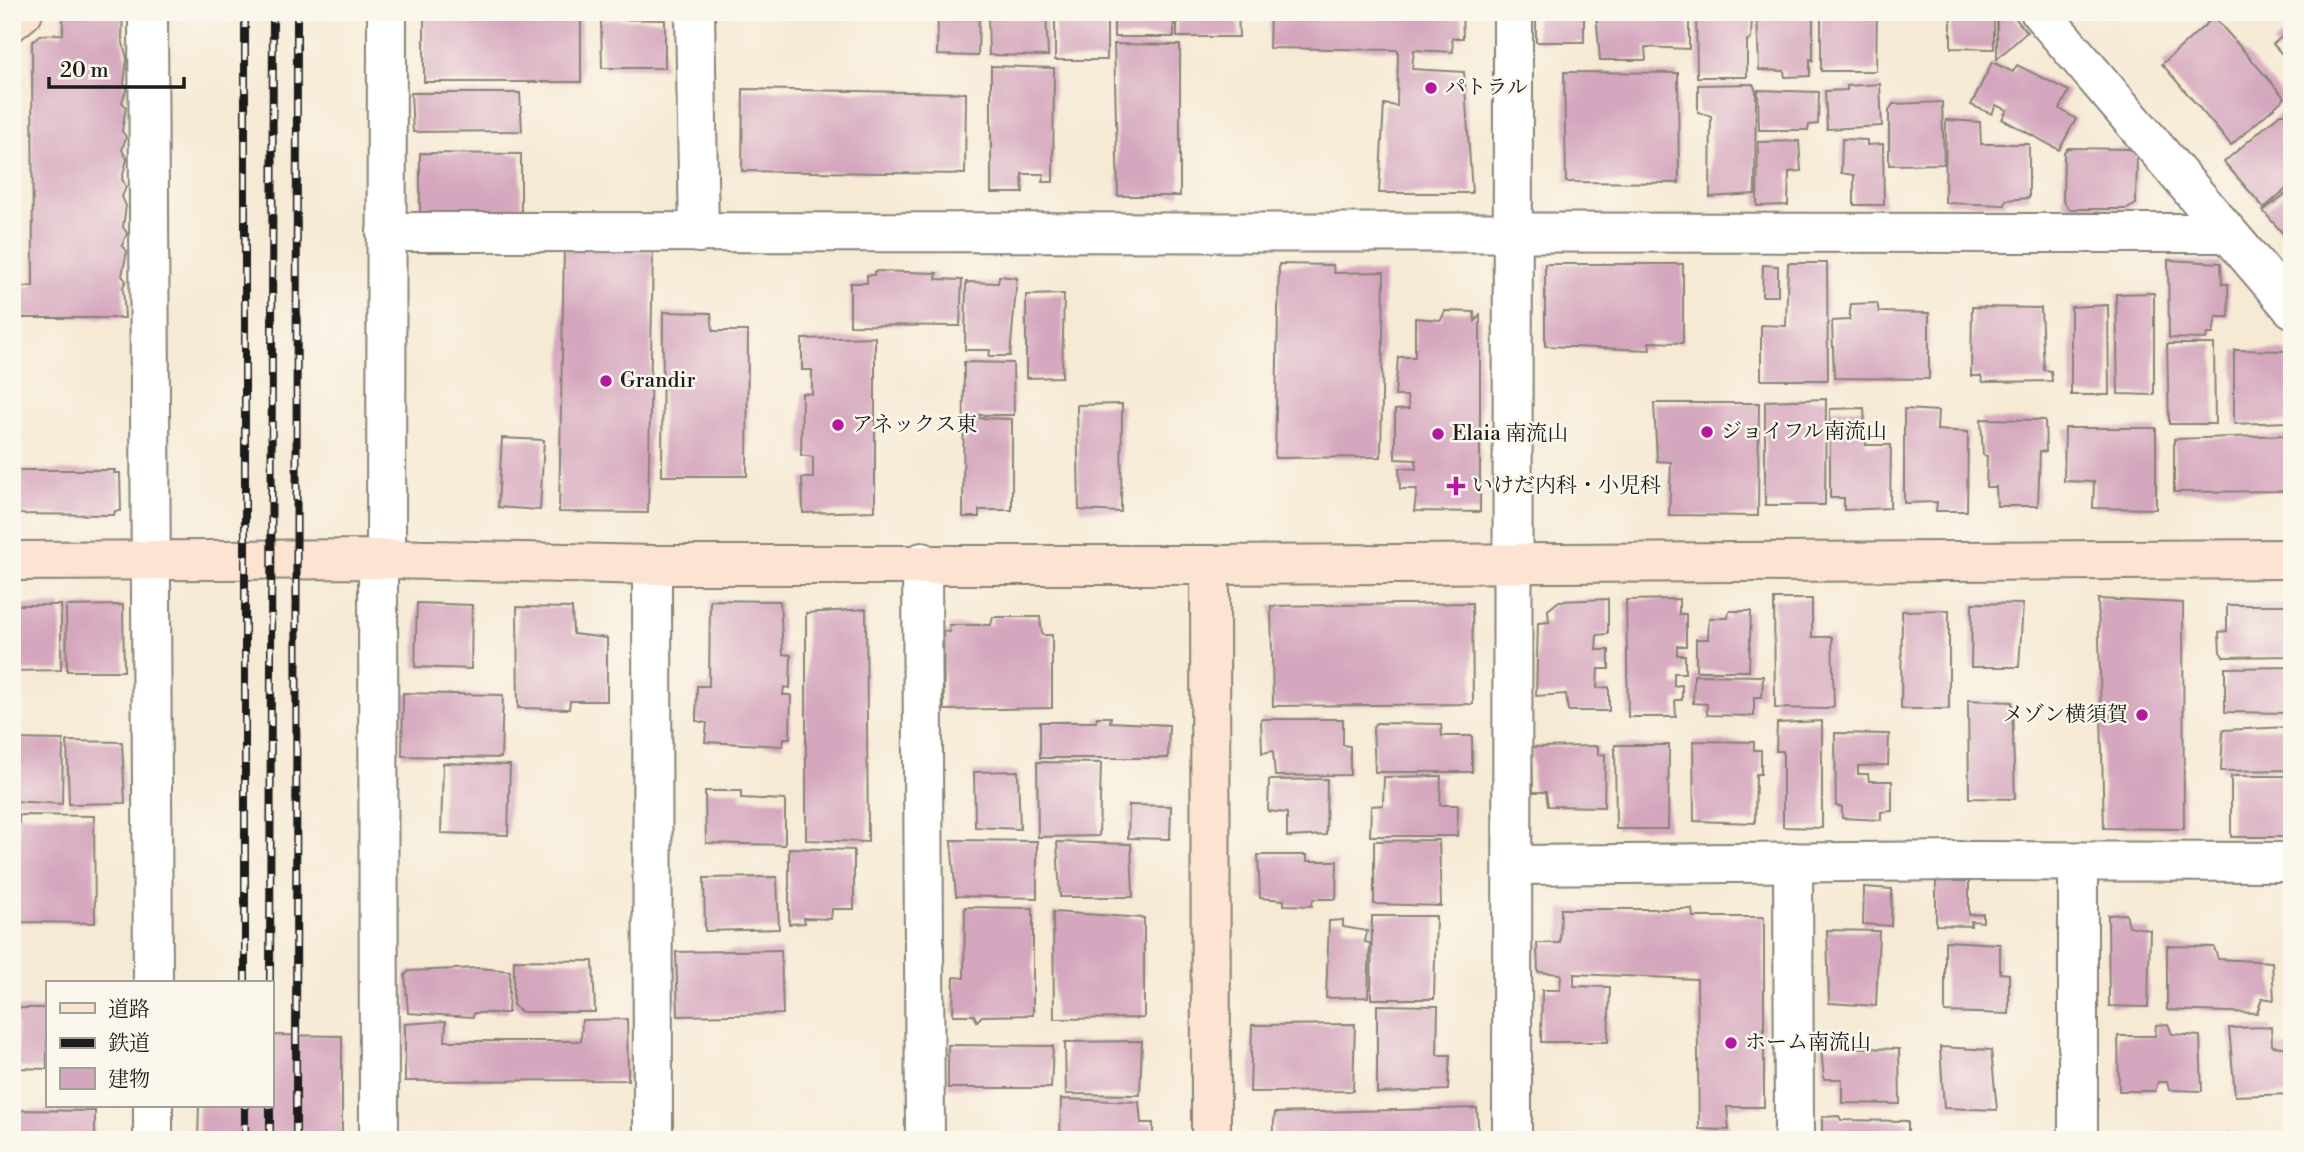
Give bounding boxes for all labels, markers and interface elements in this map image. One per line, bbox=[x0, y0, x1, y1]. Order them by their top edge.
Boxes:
scale bar bbox=[49, 46, 184, 90]
text: 20 m bbox=[60, 58, 109, 84]
place label: パトラル bbox=[1445, 75, 1528, 101]
marker: パトラル bbox=[1423, 80, 1439, 96]
place label: Grandir bbox=[620, 368, 696, 394]
marker: Grandir bbox=[598, 373, 614, 389]
place label: アネックス東 bbox=[852, 412, 977, 438]
marker: アネックス東 bbox=[830, 417, 846, 433]
place label: ジョイフル南流山 bbox=[1721, 419, 1887, 445]
place label: Elaia 南流山 bbox=[1452, 421, 1568, 447]
marker: ジョイフル南流山 bbox=[1699, 424, 1715, 440]
marker: Elaia 南流山 bbox=[1430, 426, 1446, 442]
place label: いけだ内科・小児科 bbox=[1472, 473, 1661, 499]
marker: いけだ内科・小児科 bbox=[1446, 476, 1466, 496]
place label: メゾン横須賀 bbox=[2003, 702, 2128, 728]
marker: メゾン横須賀 bbox=[2134, 707, 2150, 723]
legend bbox=[46, 981, 273, 1106]
text: 道路 bbox=[108, 997, 150, 1023]
place label: ホーム南流山 bbox=[1745, 1030, 1871, 1056]
text: 鉄道 bbox=[108, 1031, 150, 1057]
marker: ホーム南流山 bbox=[1723, 1035, 1739, 1051]
text: 建物 bbox=[108, 1067, 150, 1093]

